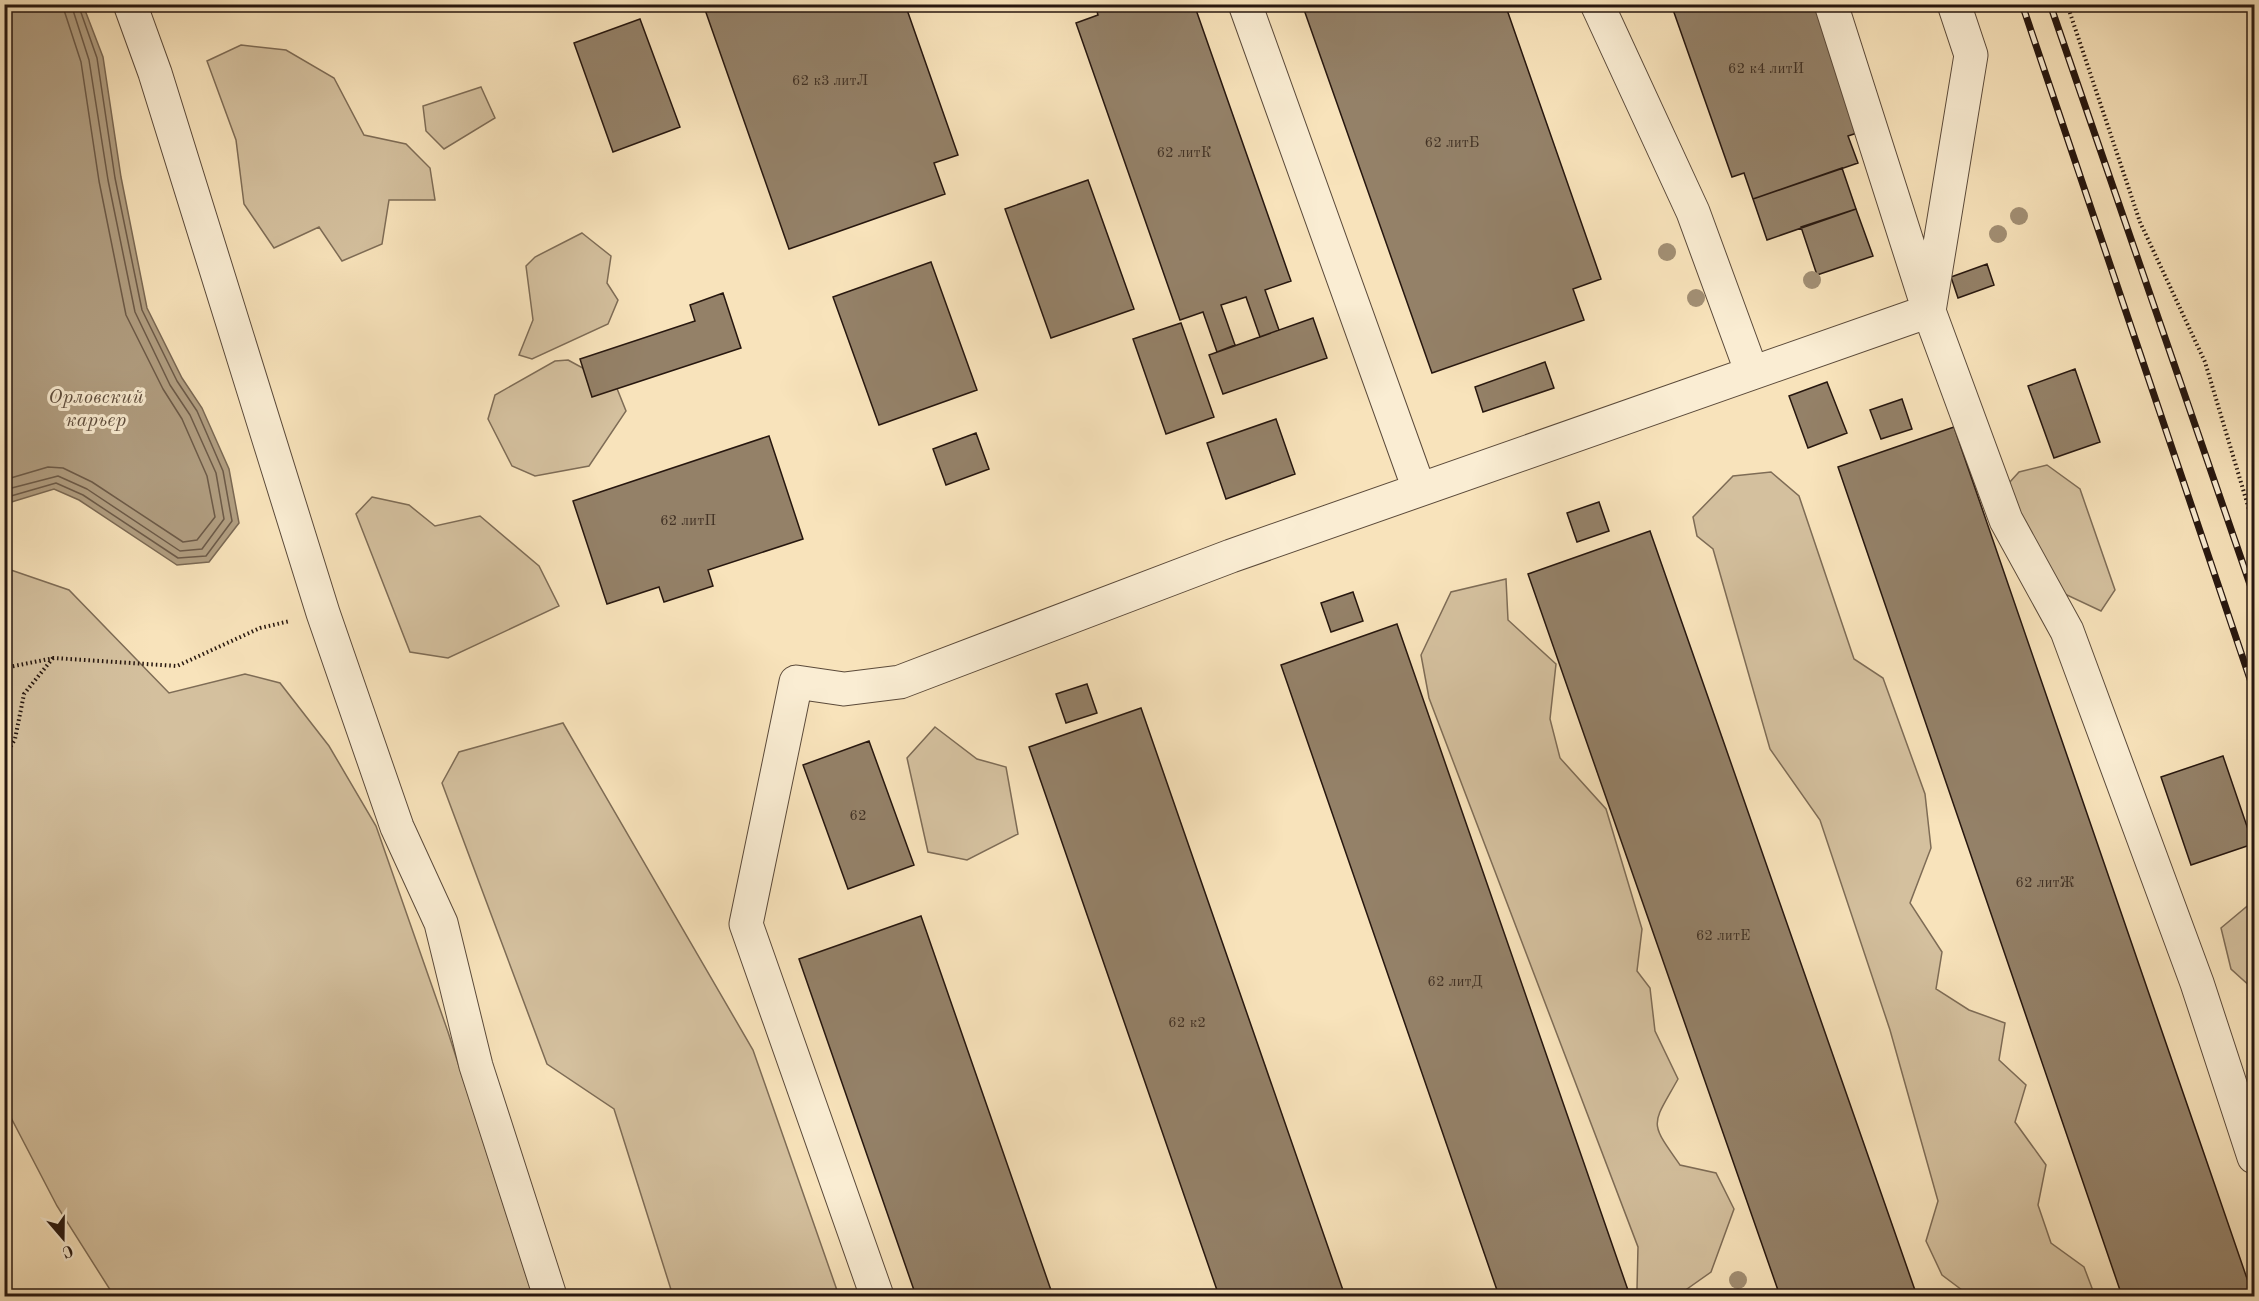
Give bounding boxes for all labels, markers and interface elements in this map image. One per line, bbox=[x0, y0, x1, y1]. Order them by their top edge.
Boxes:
house number: 62 к4 литИ bbox=[1728, 62, 1804, 77]
house number: 62 к3 литЛ bbox=[792, 74, 869, 89]
house number: 62 литБ bbox=[1425, 136, 1479, 151]
house number: 62 литК bbox=[1156, 146, 1212, 161]
water label: Орловский карьер bbox=[48, 388, 144, 431]
house number: 62 литП bbox=[660, 514, 716, 529]
house number: 62 bbox=[849, 809, 867, 824]
house number: 62 литЖ bbox=[2015, 876, 2075, 891]
house number: 62 литЕ bbox=[1696, 929, 1750, 944]
house number: 62 литД bbox=[1427, 975, 1483, 990]
house number: 62 к2 bbox=[1168, 1016, 1206, 1031]
north arrow bbox=[33, 1208, 93, 1268]
text: С bbox=[60, 1241, 75, 1260]

